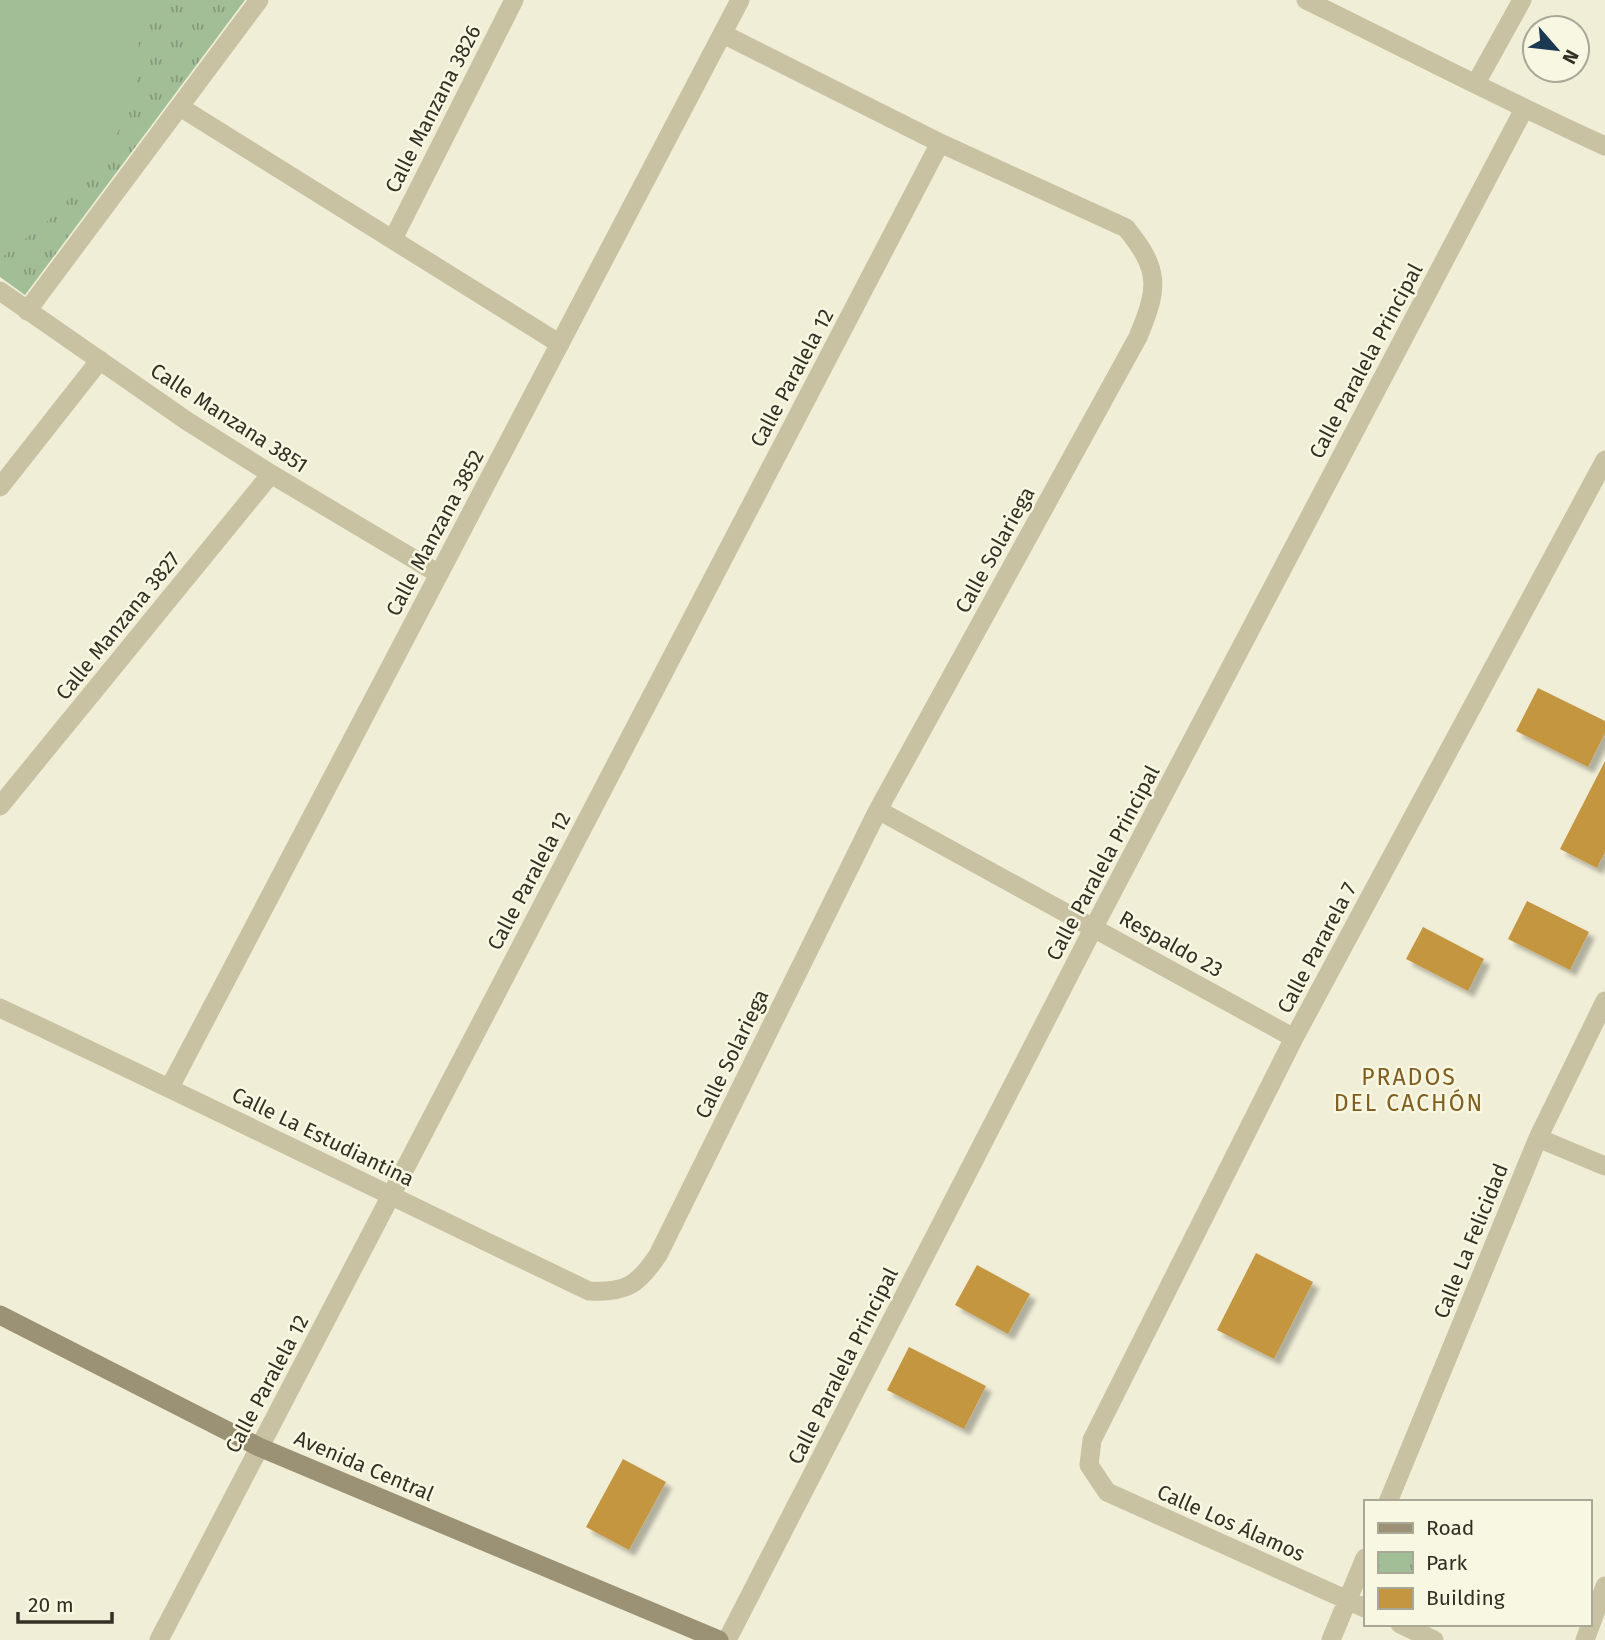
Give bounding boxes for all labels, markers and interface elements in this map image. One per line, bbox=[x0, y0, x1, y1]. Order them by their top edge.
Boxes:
north arrow bbox=[1521, 14, 1591, 84]
street label: Calle Manzana 3826 bbox=[379, 21, 487, 197]
text: N bbox=[1557, 46, 1584, 68]
street label: Calle Paralela Principal bbox=[1304, 259, 1428, 463]
street label: Calle Paralela 12 bbox=[745, 304, 839, 452]
street label: Calle Manzana 3851 bbox=[146, 357, 312, 479]
street label: Calle Manzana 3852 bbox=[380, 446, 490, 620]
street label: Calle Solariega bbox=[950, 482, 1040, 618]
street label: Calle Manzana 3827 bbox=[50, 547, 186, 705]
street label: Calle Paralela Principal bbox=[1041, 761, 1165, 965]
street label: Calle Paralela 12 bbox=[482, 807, 576, 955]
street label: Calle Pararela 7 bbox=[1272, 878, 1362, 1018]
street label: Respaldo 23 bbox=[1115, 905, 1227, 983]
street label: Calle Solariega bbox=[690, 985, 774, 1123]
district label: PRADOS DEL CACHÓN bbox=[1334, 1063, 1484, 1117]
street label: Calle La Estudiantina bbox=[228, 1082, 418, 1192]
street label: Calle La Felicidad bbox=[1428, 1160, 1514, 1322]
street label: Calle Paralela Principal bbox=[782, 1263, 904, 1469]
street label: Calle Paralela 12 bbox=[220, 1310, 314, 1458]
street label: Avenida Central bbox=[290, 1425, 438, 1507]
street label: Calle Los Álamos bbox=[1153, 1479, 1309, 1567]
legend bbox=[1364, 1500, 1591, 1626]
text: Road bbox=[1426, 1515, 1474, 1541]
text: Park bbox=[1426, 1550, 1468, 1576]
scale bar bbox=[18, 1580, 112, 1624]
text: Building bbox=[1426, 1585, 1505, 1611]
text: 20 m bbox=[28, 1592, 74, 1618]

